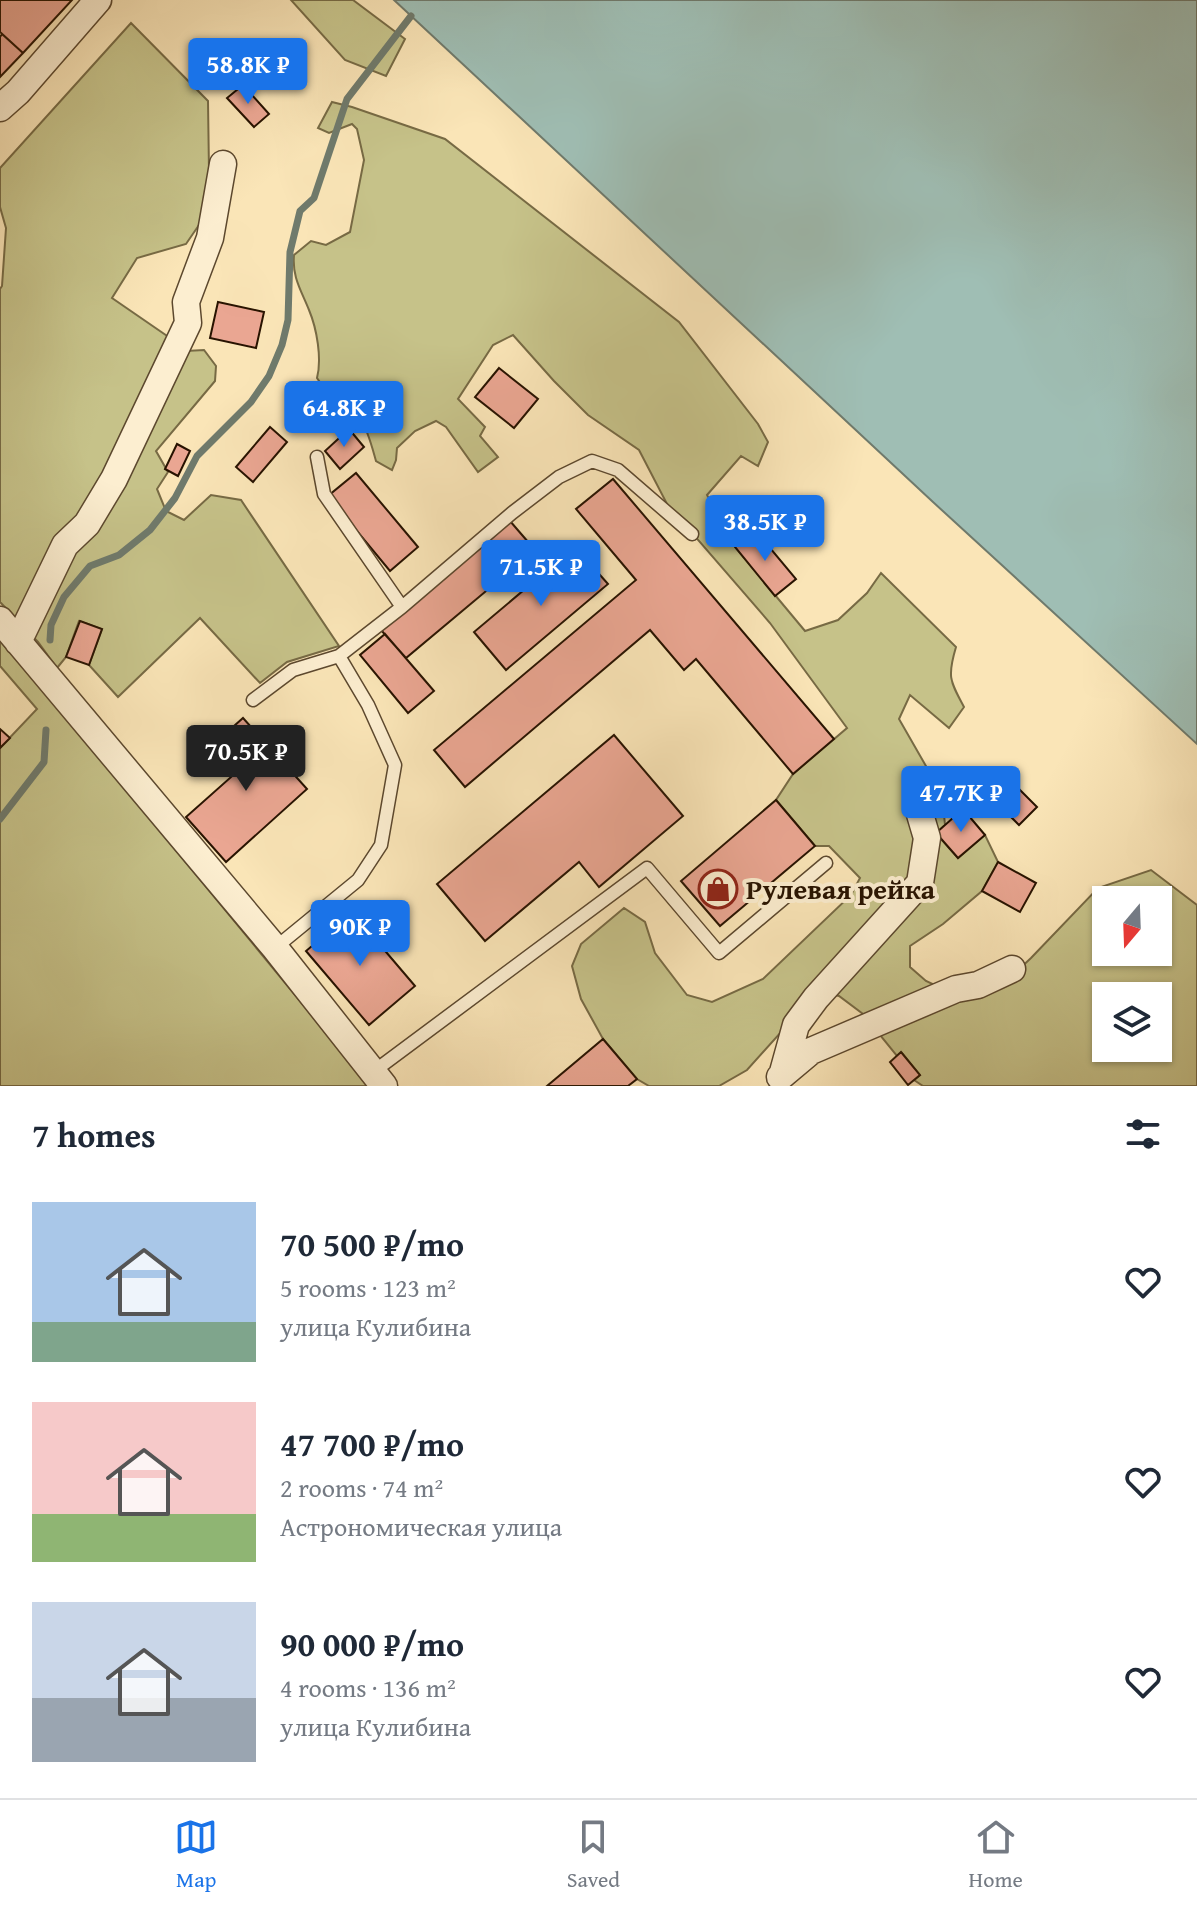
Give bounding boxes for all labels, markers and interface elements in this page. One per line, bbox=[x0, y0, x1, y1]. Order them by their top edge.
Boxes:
pin: 58.8K ₽ bbox=[174, 38, 322, 106]
text: 58.8K ₽ bbox=[206, 44, 290, 83]
pin: 64.8K ₽ bbox=[270, 381, 418, 449]
text: 64.8K ₽ bbox=[302, 387, 386, 426]
pin: 38.5K ₽ bbox=[691, 495, 839, 563]
text: 38.5K ₽ bbox=[723, 501, 807, 540]
pin: 71.5K ₽ bbox=[467, 540, 615, 608]
text: 71.5K ₽ bbox=[499, 546, 583, 585]
pin: 70.5K ₽ bbox=[172, 725, 320, 793]
text: 70.5K ₽ bbox=[204, 731, 288, 770]
pin: 47.7K ₽ bbox=[887, 766, 1035, 834]
text: 47.7K ₽ bbox=[919, 772, 1003, 811]
shop icon: Рулевая рейка bbox=[697, 868, 739, 910]
place label: Рулевая рейка bbox=[746, 868, 936, 909]
north arrow bbox=[1092, 886, 1172, 966]
map controls bbox=[1092, 886, 1172, 1062]
pin: 90K ₽ bbox=[304, 900, 416, 968]
text: 90K ₽ bbox=[329, 906, 391, 945]
button: layers bbox=[1092, 982, 1172, 1062]
text: 7 homes bbox=[32, 1110, 156, 1159]
icon: filters bbox=[1121, 1112, 1165, 1156]
text: 70 500 ₽/mo bbox=[280, 1219, 464, 1268]
icon: home bbox=[96, 1234, 192, 1330]
icon: heart bbox=[1121, 1260, 1165, 1304]
text: 5 rooms · 123 m² bbox=[280, 1268, 456, 1307]
text: улица Кулибина bbox=[280, 1307, 471, 1346]
text: 47 700 ₽/mo bbox=[280, 1419, 464, 1468]
icon: home bbox=[96, 1434, 192, 1530]
icon: heart bbox=[1121, 1460, 1165, 1504]
text: 2 rooms · 74 m² bbox=[280, 1468, 443, 1507]
text: Астрономическая улица bbox=[280, 1507, 562, 1546]
text: 90 000 ₽/mo bbox=[280, 1619, 464, 1668]
icon: home bbox=[96, 1634, 192, 1730]
icon: heart bbox=[1121, 1660, 1165, 1704]
text: 4 rooms · 136 m² bbox=[280, 1668, 456, 1707]
text: улица Кулибина bbox=[280, 1707, 471, 1746]
tab: Map bbox=[174, 1815, 218, 1895]
tab: Saved bbox=[567, 1815, 620, 1895]
tab: Home bbox=[969, 1815, 1023, 1895]

